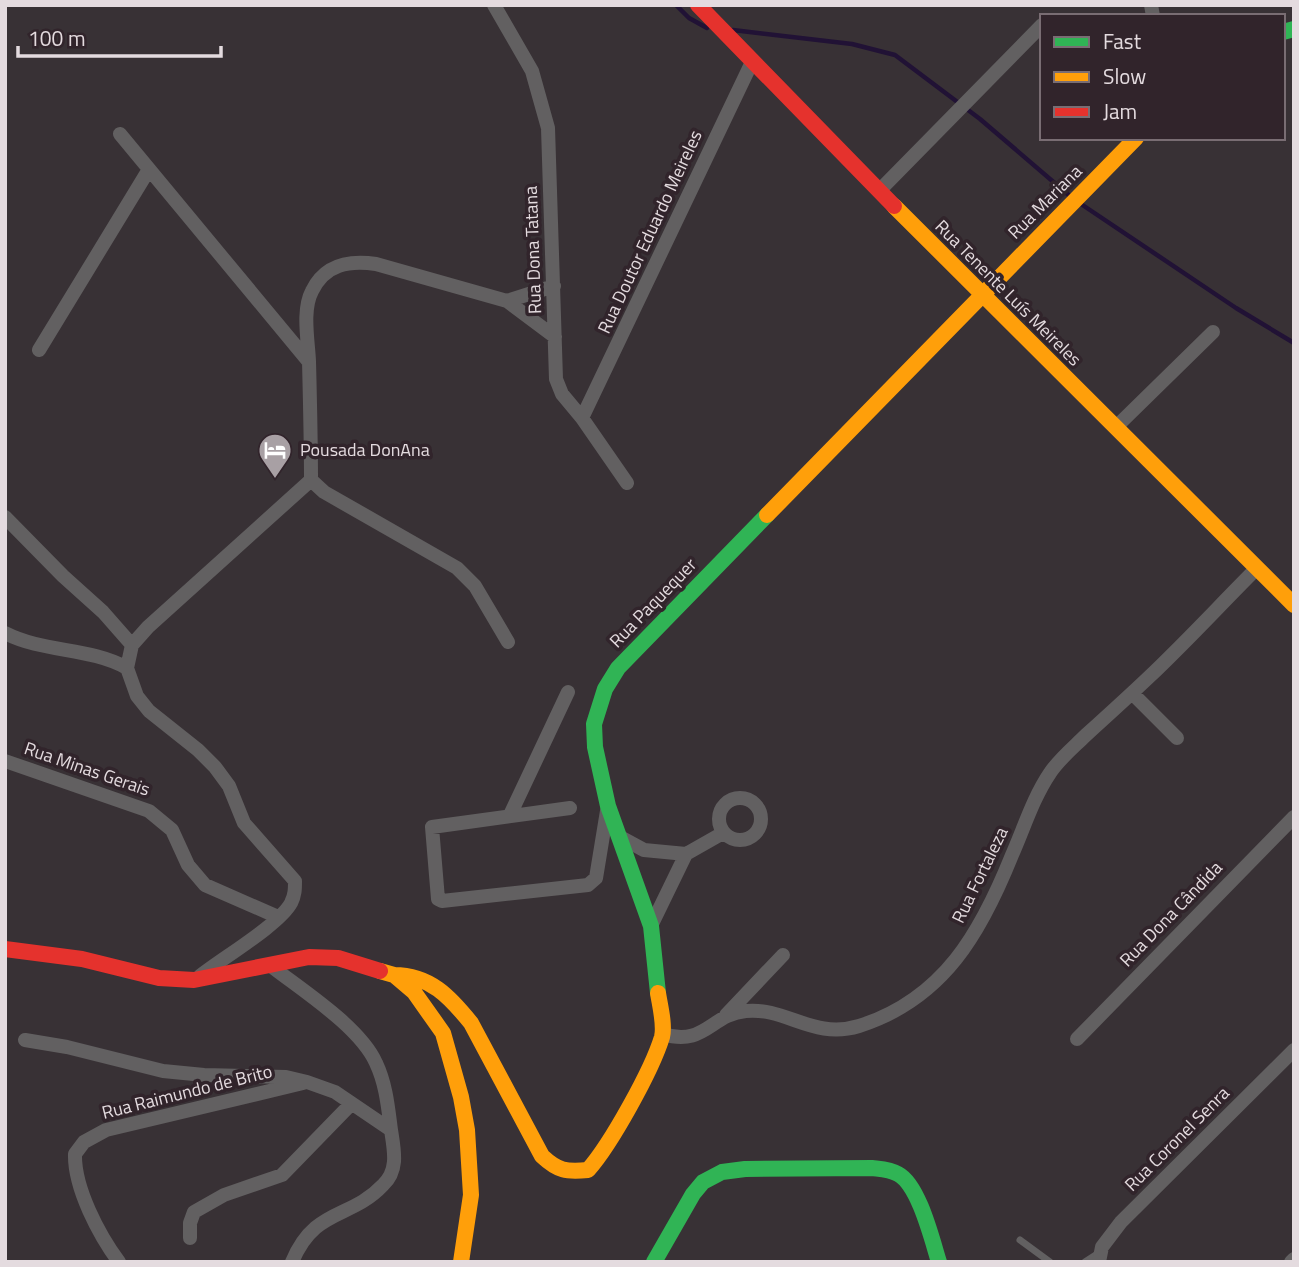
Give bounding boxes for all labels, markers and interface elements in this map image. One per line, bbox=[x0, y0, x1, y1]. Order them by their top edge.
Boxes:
scale bar bbox=[18, 14, 220, 58]
legend bbox=[1040, 14, 1285, 140]
text: 100 m bbox=[28, 22, 85, 54]
text: Fast bbox=[1103, 25, 1142, 57]
text: Slow bbox=[1103, 60, 1146, 92]
text: Jam bbox=[1103, 95, 1137, 127]
street label: Rua Doutor Eduardo Meireles bbox=[590, 126, 709, 338]
street label: Rua Mariana bbox=[1001, 158, 1088, 245]
street label: Rua Dona Tatana bbox=[517, 185, 548, 315]
street label: Rua Tenente Luís Meireles bbox=[929, 213, 1088, 372]
hotel icon: Pousada DonAna bbox=[256, 431, 294, 480]
place label: Pousada DonAna bbox=[300, 436, 430, 463]
street label: Rua Paquequer bbox=[603, 552, 703, 654]
street label: Rua Minas Gerais bbox=[21, 734, 154, 803]
street label: Rua Fortaleza bbox=[945, 822, 1015, 928]
street label: Rua Dona Cândida bbox=[1113, 855, 1228, 973]
street label: Rua Raimundo de Brito bbox=[99, 1057, 275, 1126]
street label: Rua Coronel Senra bbox=[1118, 1080, 1235, 1197]

